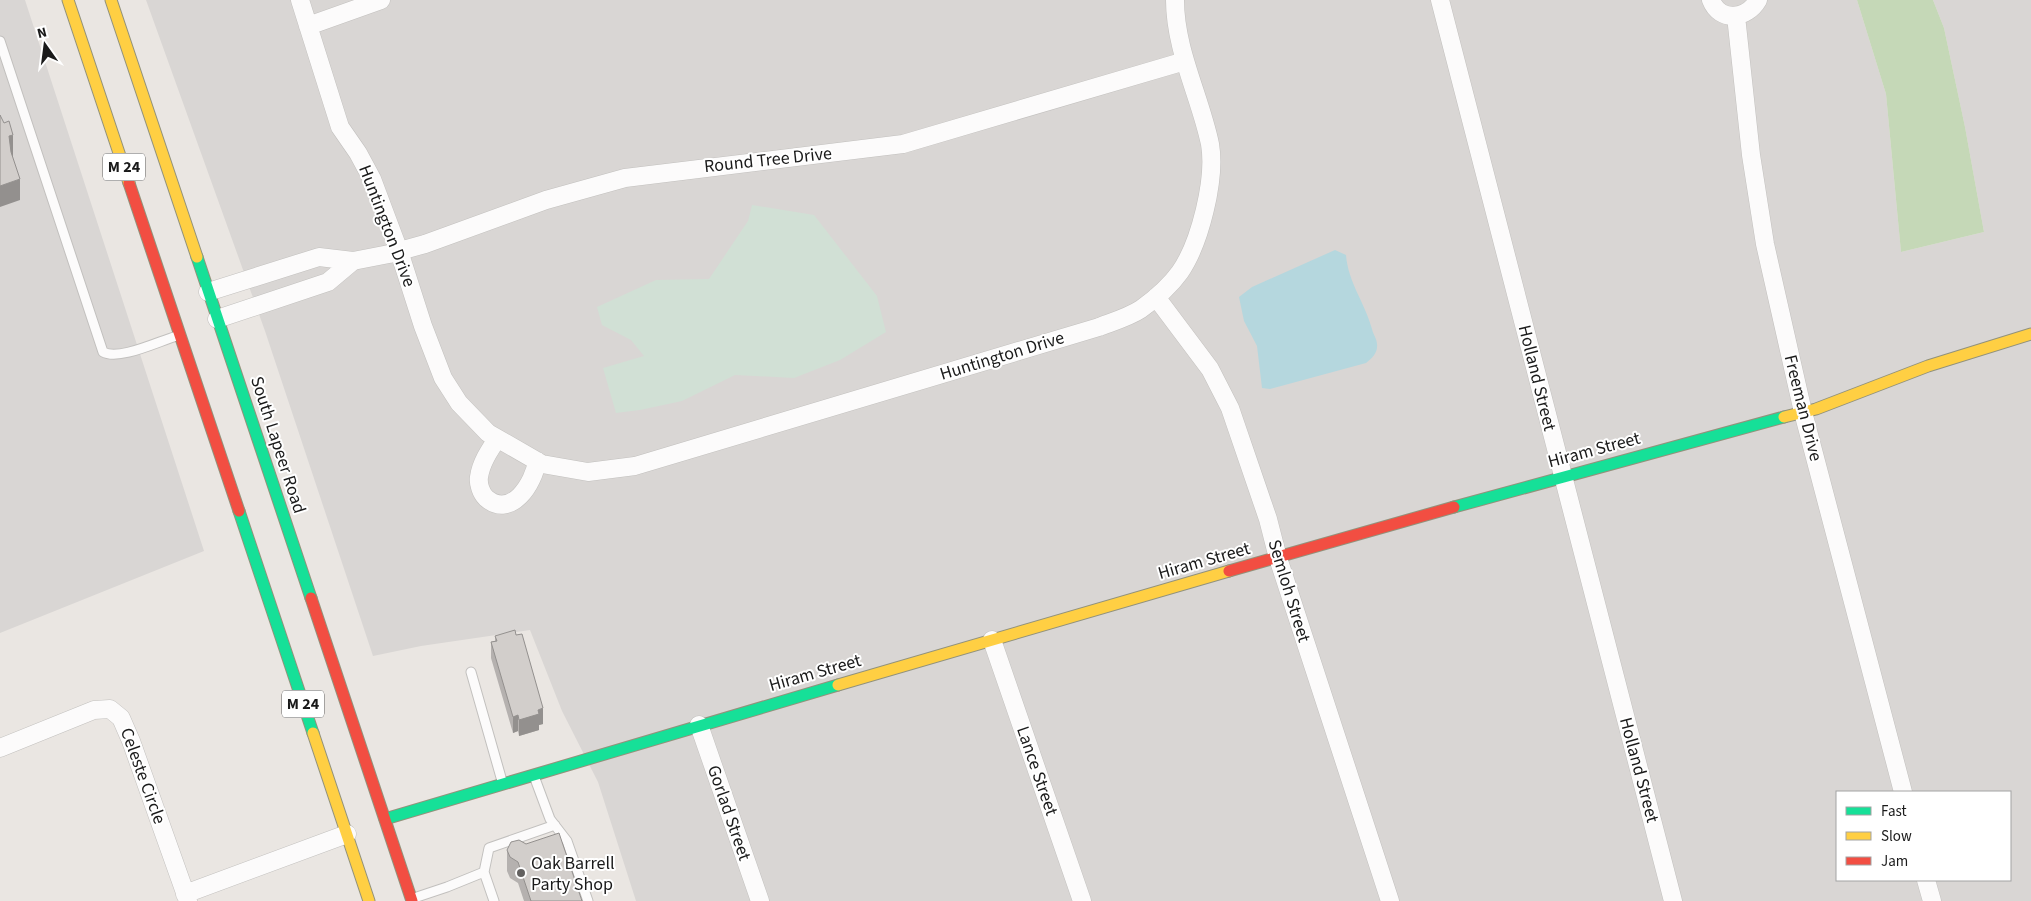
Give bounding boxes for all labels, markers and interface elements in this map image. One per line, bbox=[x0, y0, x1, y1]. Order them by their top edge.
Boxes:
north arrow bbox=[20, 20, 70, 70]
text: N bbox=[35, 23, 49, 44]
street label: Round Tree Drive bbox=[703, 141, 833, 179]
road number: M 24 bbox=[103, 154, 145, 180]
street label: Huntington Drive bbox=[352, 161, 422, 291]
street label: Holland Street bbox=[1512, 322, 1562, 434]
street label: Huntington Drive bbox=[937, 325, 1067, 387]
street label: Freeman Drive bbox=[1778, 352, 1828, 464]
street label: South Lapeer Road bbox=[244, 373, 312, 517]
street label: Hiram Street bbox=[1545, 426, 1643, 474]
street label: Hiram Street bbox=[1155, 536, 1253, 586]
street label: Semloh Street bbox=[1262, 537, 1316, 645]
street label: Hiram Street bbox=[766, 648, 864, 698]
road number: M 24 bbox=[282, 691, 324, 718]
street label: Holland Street bbox=[1613, 714, 1665, 826]
street label: Lance Street bbox=[1010, 723, 1064, 819]
street label: Celeste Circle bbox=[114, 724, 172, 828]
street label: Gorlad Street bbox=[701, 762, 757, 864]
legend bbox=[1836, 791, 2011, 881]
text: Fast bbox=[1881, 801, 1907, 822]
text: Slow bbox=[1881, 826, 1912, 847]
place label: Oak Barrell Party Shop bbox=[531, 851, 615, 897]
text: Jam bbox=[1881, 851, 1908, 872]
marker: Oak Barrell Party Shop bbox=[515, 867, 527, 879]

